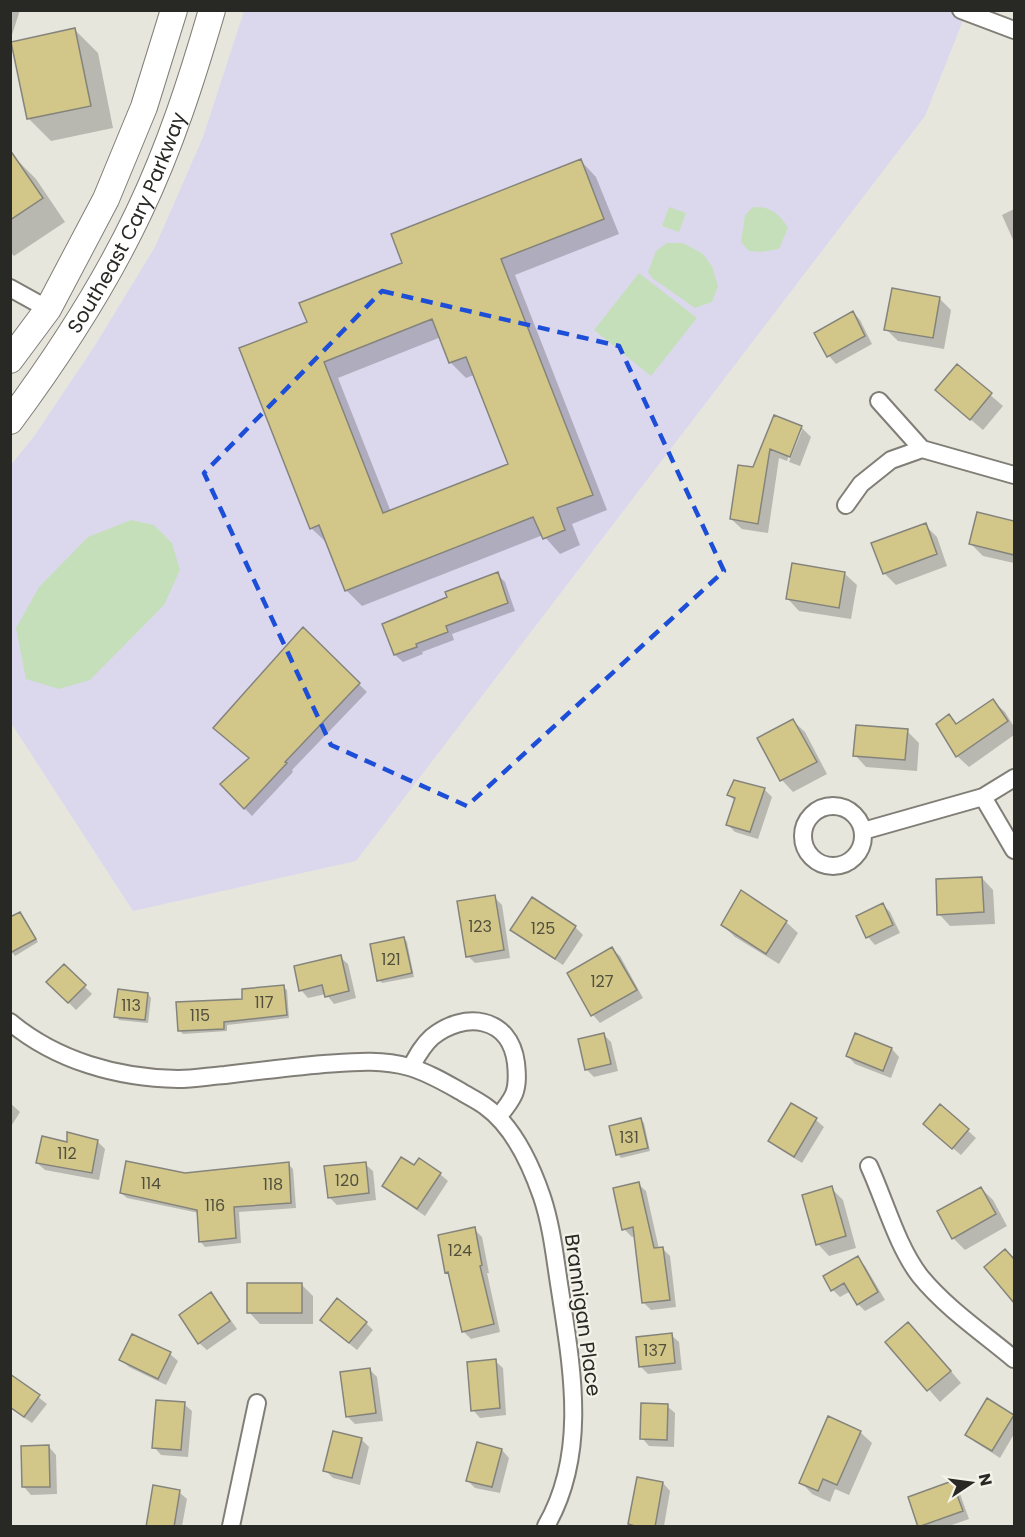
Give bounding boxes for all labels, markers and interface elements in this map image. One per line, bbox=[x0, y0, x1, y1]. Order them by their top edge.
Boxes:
street label: Southeast Cary Parkway bbox=[60, 108, 193, 339]
house number: 123 bbox=[468, 915, 492, 938]
house number: 125 bbox=[531, 917, 555, 940]
house number: 121 bbox=[381, 948, 401, 971]
house number: 127 bbox=[590, 970, 614, 993]
house number: 117 bbox=[255, 991, 274, 1014]
house number: 113 bbox=[121, 994, 141, 1017]
house number: 115 bbox=[190, 1004, 210, 1027]
house number: 131 bbox=[619, 1126, 639, 1149]
house number: 112 bbox=[57, 1142, 77, 1165]
house number: 120 bbox=[335, 1169, 359, 1192]
house number: 114 bbox=[141, 1172, 161, 1195]
house number: 118 bbox=[263, 1173, 283, 1196]
house number: 116 bbox=[205, 1194, 225, 1217]
street label: Brannigan Place bbox=[558, 1232, 608, 1398]
house number: 124 bbox=[448, 1239, 472, 1262]
house number: 137 bbox=[643, 1339, 667, 1362]
north arrow bbox=[941, 1453, 1001, 1513]
text: N bbox=[973, 1471, 998, 1488]

